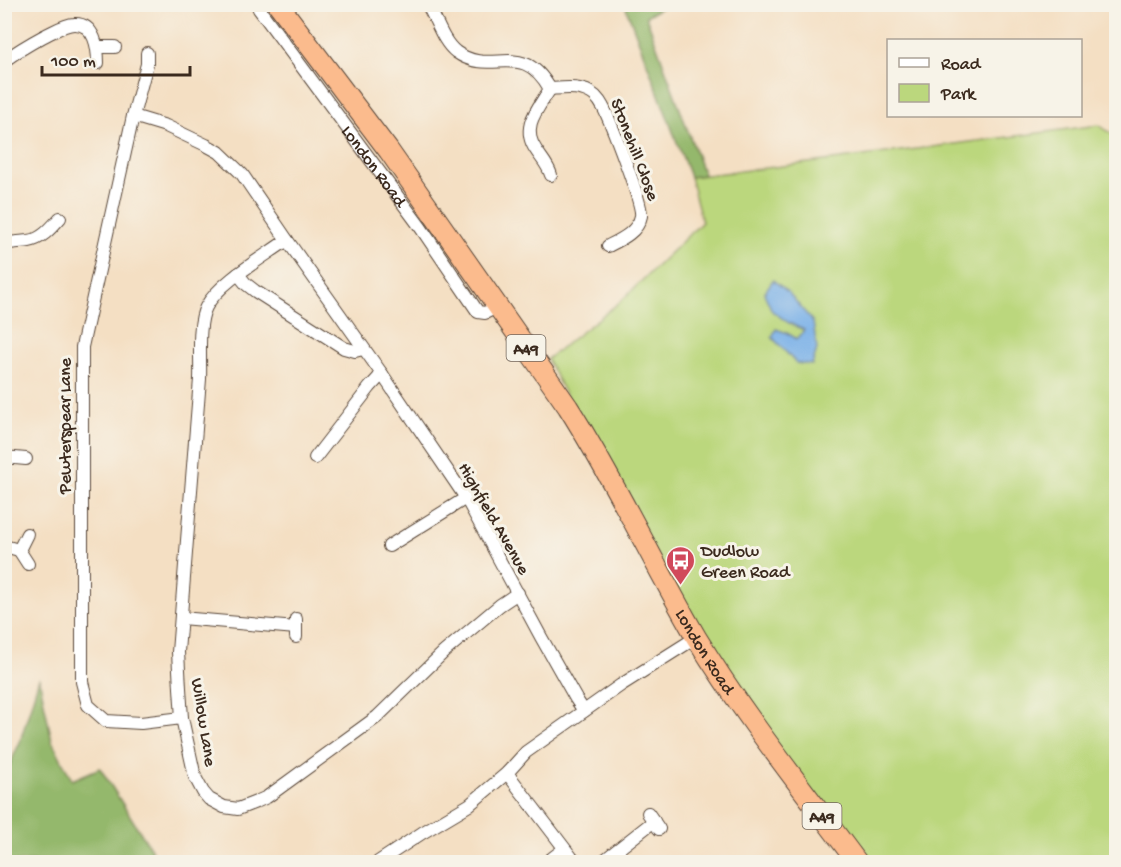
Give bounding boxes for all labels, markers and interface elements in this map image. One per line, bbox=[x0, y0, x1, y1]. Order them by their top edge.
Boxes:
scale bar bbox=[42, 39, 190, 77]
legend bbox=[887, 39, 1082, 117]
text: 100 m bbox=[50, 52, 96, 73]
text: Road bbox=[941, 55, 982, 76]
text: Park bbox=[940, 85, 977, 106]
street label: Stonehill Close bbox=[605, 96, 663, 205]
street label: London Road bbox=[336, 122, 411, 213]
road number: A49 bbox=[506, 335, 546, 361]
street label: Pewterspear Lane bbox=[56, 357, 77, 495]
street label: Highfield Avenue bbox=[452, 460, 534, 580]
place label: Dudlow Green Road bbox=[700, 542, 791, 584]
bus stop icon: Dudlow Green Road bbox=[664, 544, 696, 586]
street label: London Road bbox=[669, 606, 739, 700]
street label: Willow Lane bbox=[185, 677, 220, 769]
road number: A49 bbox=[802, 803, 842, 829]

